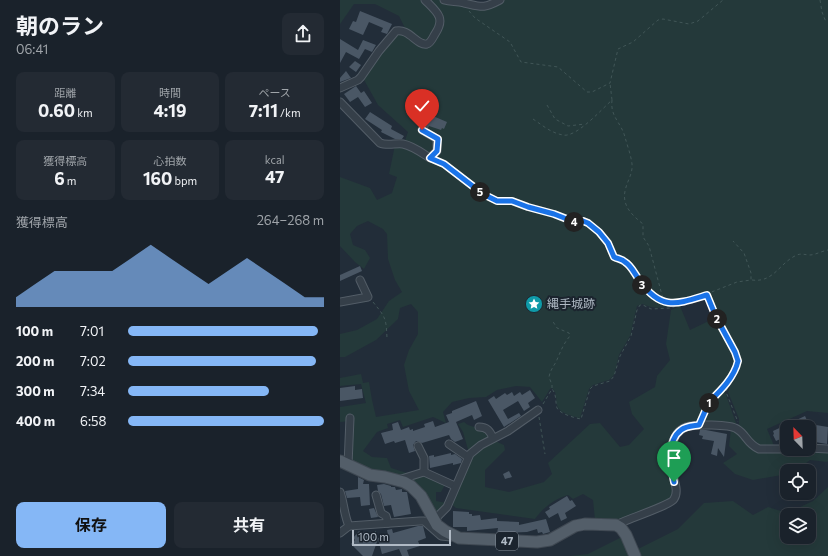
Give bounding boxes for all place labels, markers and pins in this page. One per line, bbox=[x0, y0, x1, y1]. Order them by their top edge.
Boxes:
pin bbox=[405, 89, 439, 130]
pin: 5 bbox=[470, 182, 490, 202]
pin: 4 bbox=[564, 212, 584, 232]
pin: 3 bbox=[632, 275, 652, 295]
place icon: 縄手城跡 bbox=[524, 294, 544, 314]
place label: 縄手城跡 bbox=[547, 296, 595, 310]
pin: 2 bbox=[707, 309, 727, 329]
pin: 1 bbox=[699, 393, 719, 413]
pin bbox=[657, 441, 691, 482]

